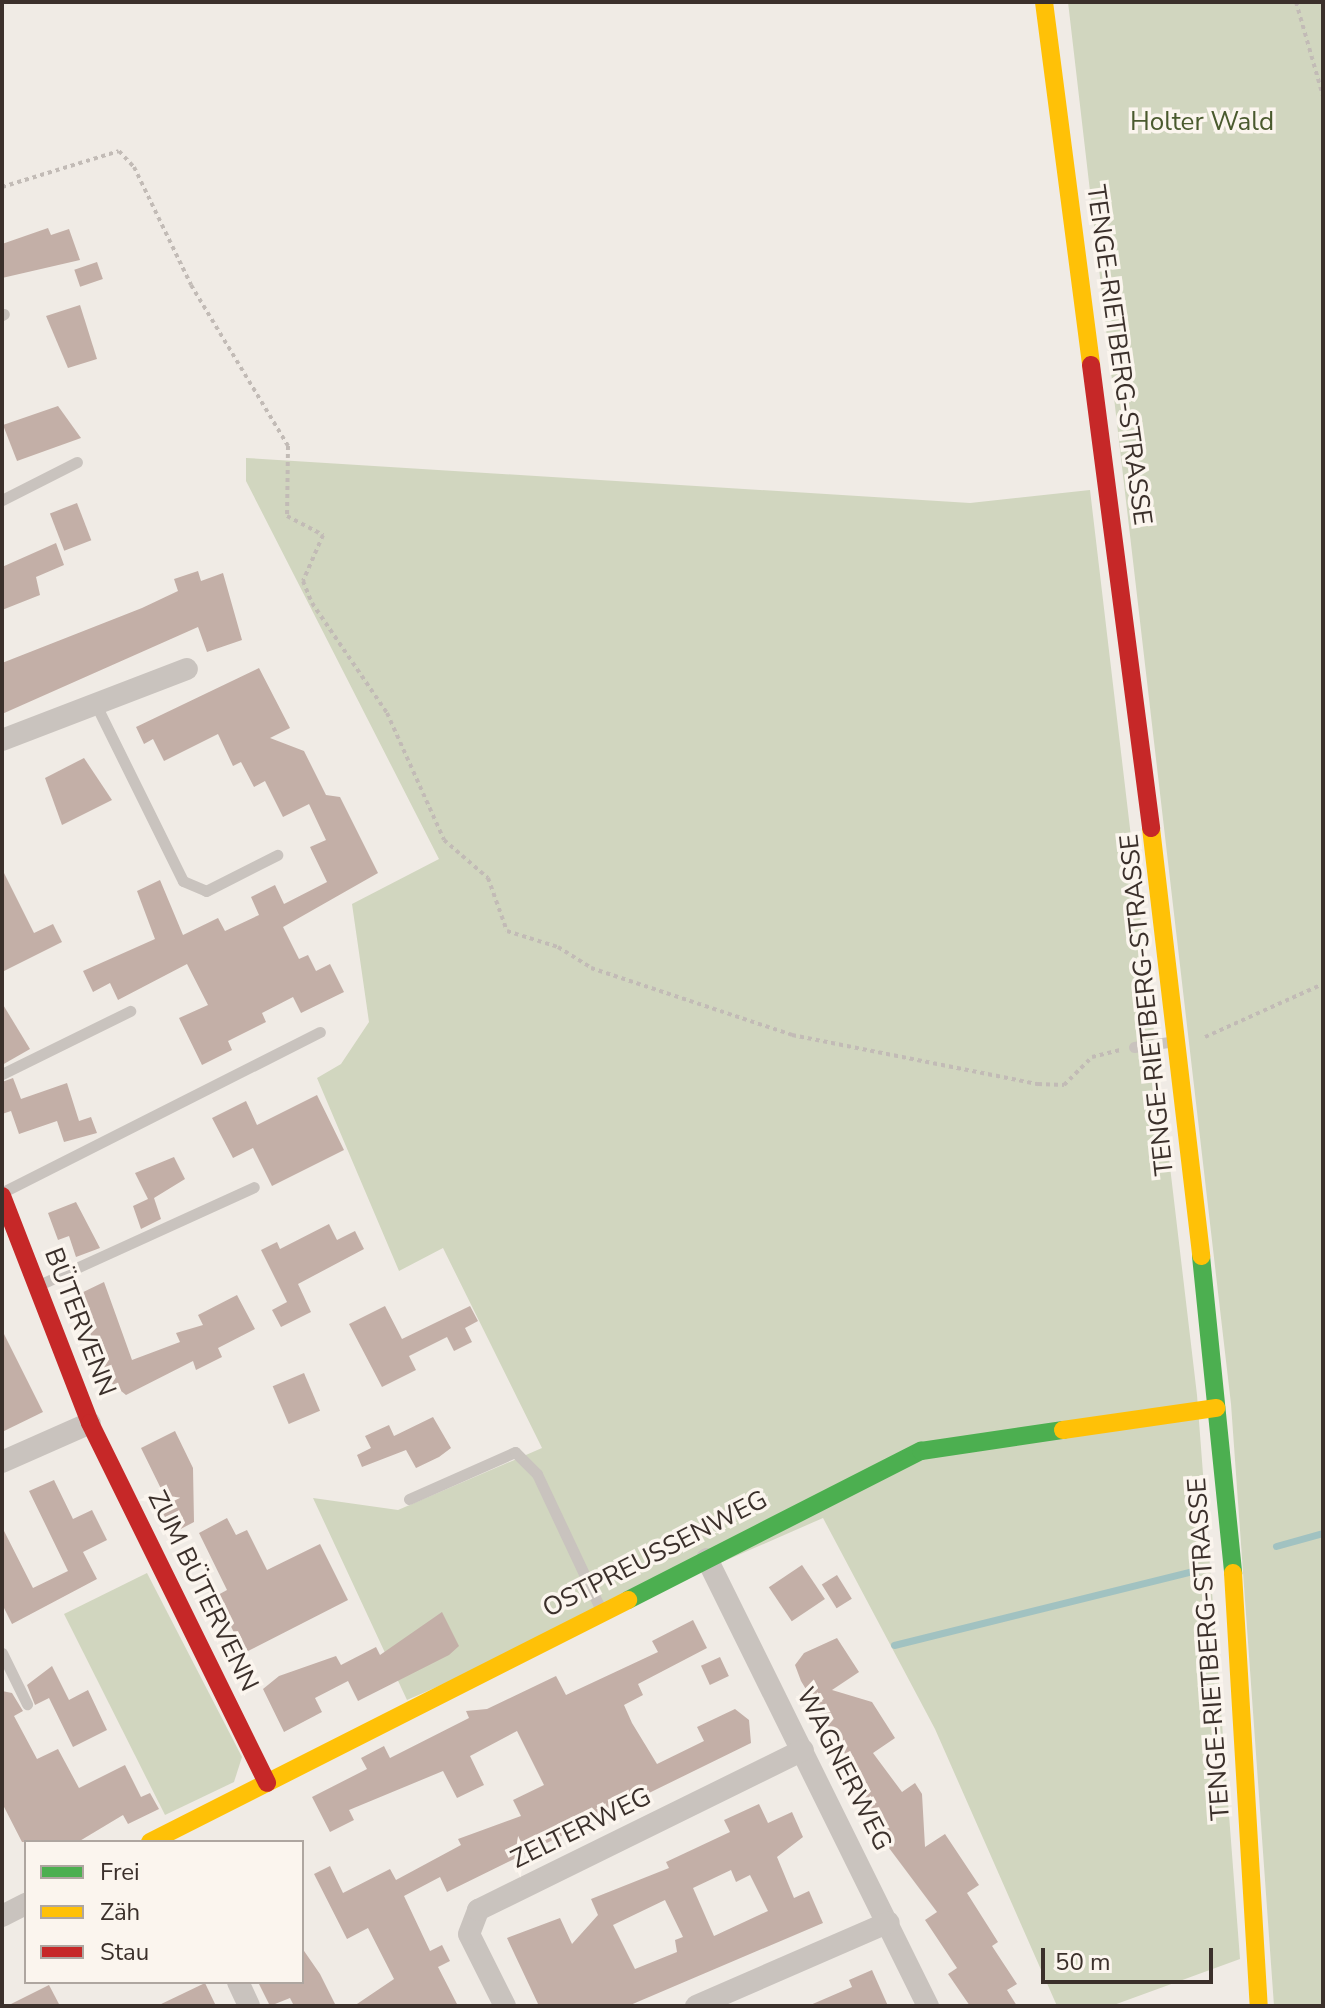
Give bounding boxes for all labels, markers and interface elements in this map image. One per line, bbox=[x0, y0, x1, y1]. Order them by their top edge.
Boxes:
park label: Holter Wald bbox=[1130, 106, 1274, 138]
street label: TENGE-RIETBERG-STRASSE bbox=[1080, 183, 1158, 527]
street label: TENGE-RIETBERG-STRASSE bbox=[1114, 833, 1180, 1177]
street label: BÜTERVENN bbox=[37, 1244, 123, 1400]
street label: TENGE-RIETBERG-STRASSE bbox=[1181, 1477, 1237, 1821]
street label: OSTPREUSSENWEG bbox=[537, 1484, 773, 1624]
street label: ZUM BÜTERVENN bbox=[141, 1486, 265, 1696]
street label: WAGNERWEG bbox=[790, 1682, 898, 1856]
street label: ZELTERWEG bbox=[506, 1781, 656, 1875]
legend bbox=[24, 1840, 304, 1984]
text: Frei bbox=[100, 1856, 140, 1888]
text: Zäh bbox=[100, 1896, 140, 1928]
scale bar bbox=[1045, 1932, 1217, 1982]
text: Stau bbox=[100, 1936, 149, 1968]
text: 50 m bbox=[1055, 1946, 1111, 1978]

